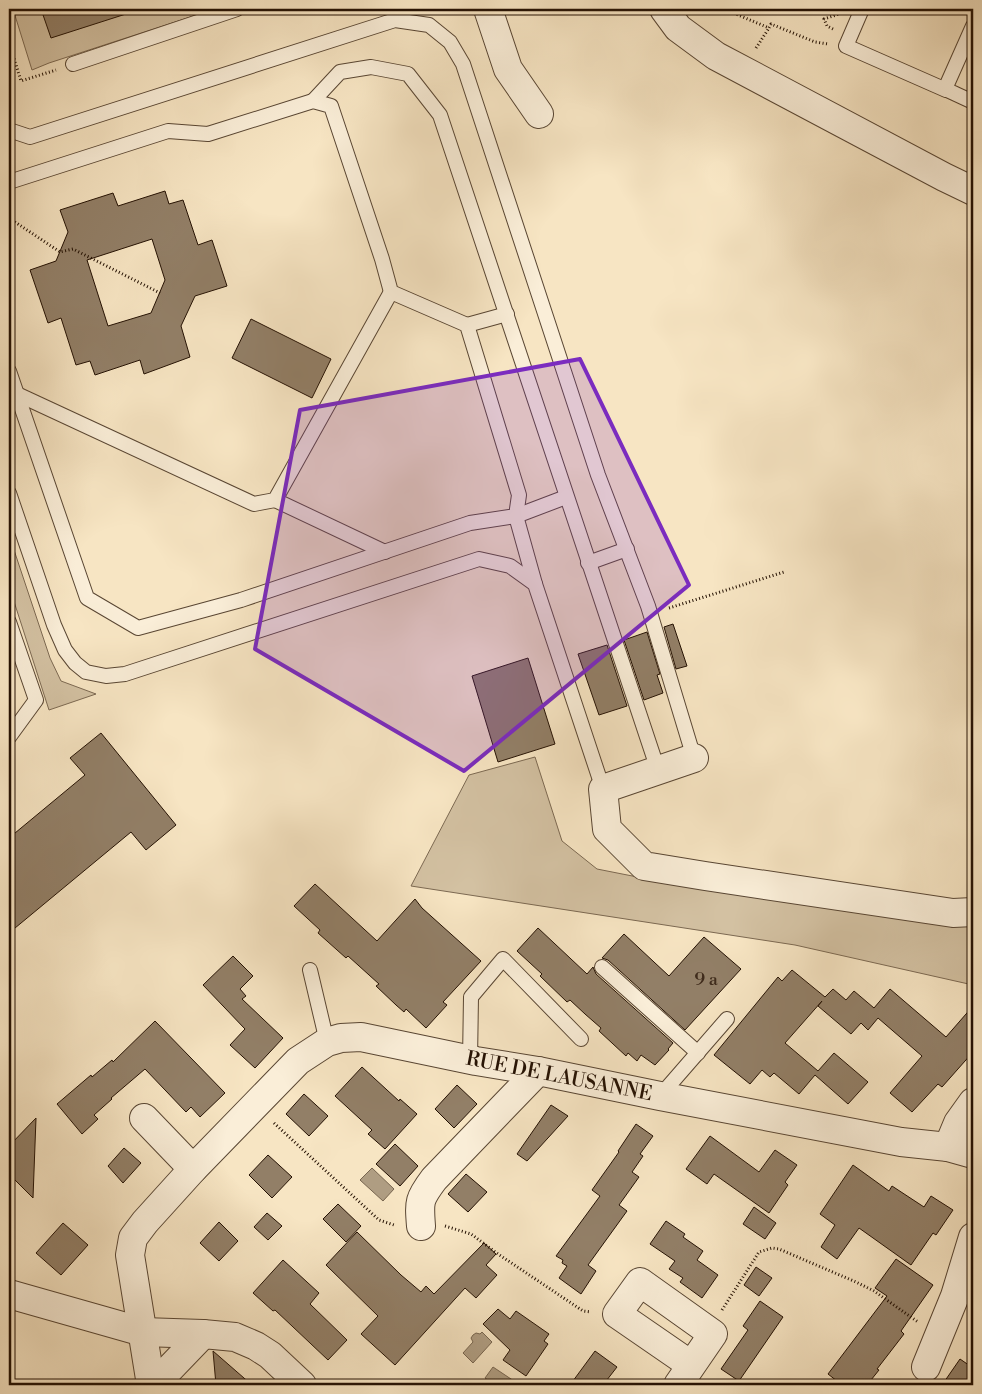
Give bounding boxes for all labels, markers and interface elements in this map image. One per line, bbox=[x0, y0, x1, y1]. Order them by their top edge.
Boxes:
house number: 9 a bbox=[694, 968, 719, 991]
street label: RUE DE LAUSANNE bbox=[464, 1047, 654, 1107]

